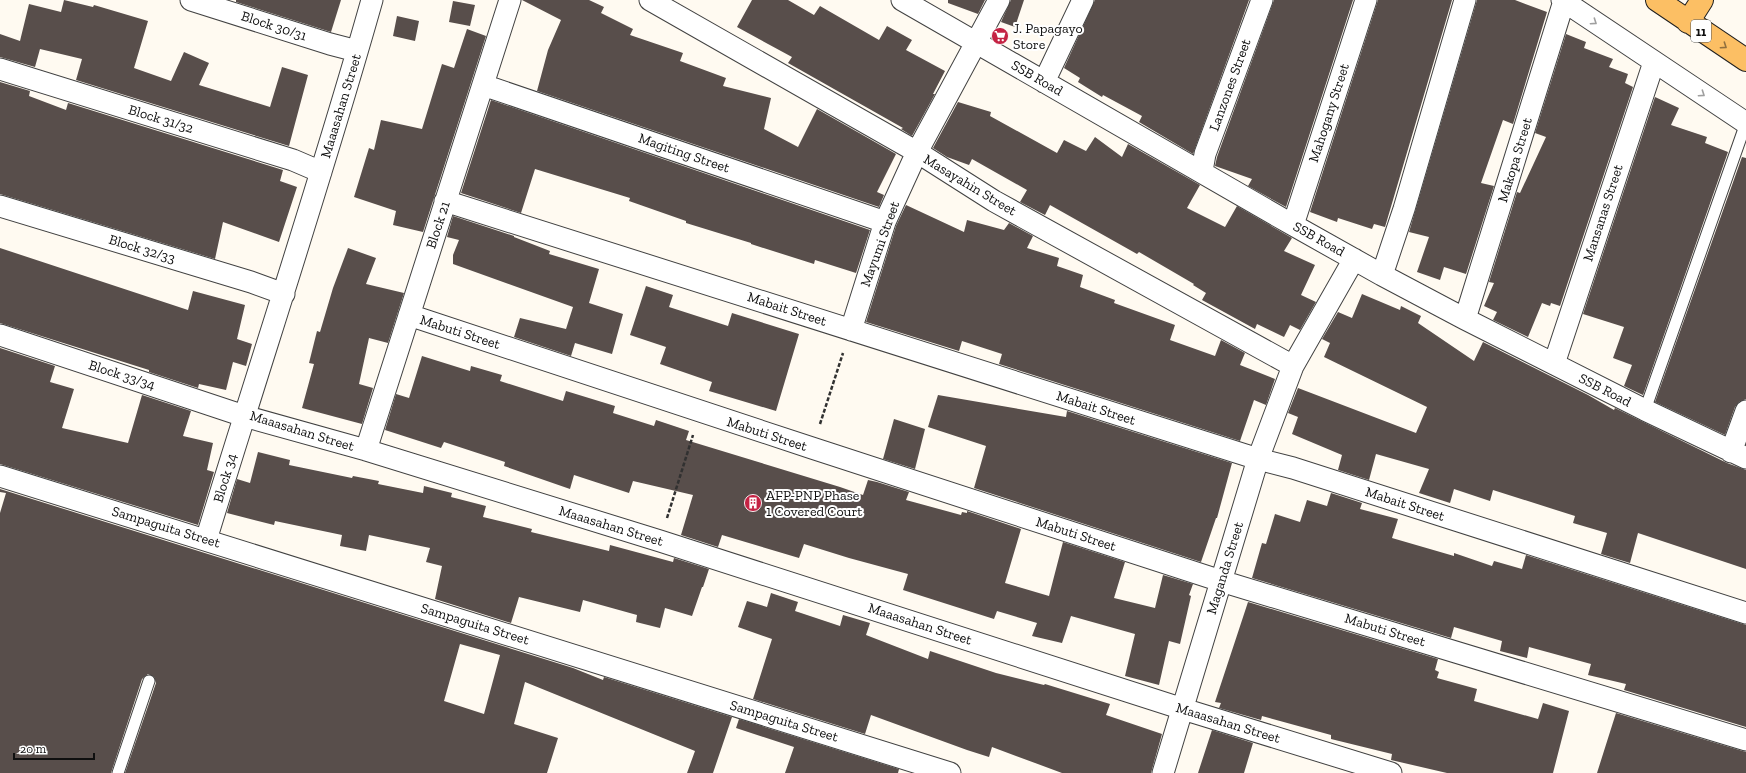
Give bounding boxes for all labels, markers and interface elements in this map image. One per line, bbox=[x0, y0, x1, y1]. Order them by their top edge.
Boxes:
street label: Block 30/31 bbox=[239, 7, 310, 45]
one-way arrow bbox=[1590, 17, 1597, 24]
place label: J. Papagayo Store bbox=[1013, 20, 1083, 53]
road number: 11 bbox=[1691, 20, 1711, 42]
supermarket icon: J. Papagayo Store bbox=[990, 26, 1010, 46]
street label: Lanzones Street bbox=[1205, 36, 1255, 133]
one-way arrow bbox=[1720, 41, 1727, 49]
street label: Maaasahan Street bbox=[317, 51, 365, 160]
street label: SSB Road bbox=[1008, 56, 1066, 100]
street label: Mahogany Street bbox=[1305, 61, 1353, 165]
one-way arrow bbox=[1698, 89, 1705, 96]
street label: Block 31/32 bbox=[126, 101, 196, 137]
street label: Makopa Street bbox=[1494, 115, 1536, 204]
street label: Magiting Street bbox=[636, 129, 733, 177]
street label: Masayahin Street bbox=[920, 151, 1020, 220]
street label: Mansanas Street bbox=[1579, 162, 1627, 264]
street label: Mayumi Street bbox=[857, 198, 904, 289]
street label: Block 21 bbox=[422, 199, 454, 251]
street label: SSB Road bbox=[1290, 218, 1348, 260]
street label: Block 32/33 bbox=[107, 231, 177, 267]
street label: Mabait Street bbox=[745, 288, 830, 330]
street label: Mabuti Street bbox=[418, 311, 503, 353]
street label: Block 33/34 bbox=[87, 356, 158, 394]
street label: SSB Road bbox=[1576, 370, 1634, 411]
street label: Mabait Street bbox=[1054, 387, 1139, 429]
street label: Maaasahan Street bbox=[248, 407, 357, 455]
street label: Mabuti Street bbox=[725, 413, 810, 455]
street label: Block 34 bbox=[209, 451, 241, 505]
street label: Mabait Street bbox=[1363, 483, 1448, 525]
place label: AFP-PNP Phase 1 Covered Court bbox=[766, 487, 863, 520]
building icon: AFP-PNP Phase 1 Covered Court bbox=[743, 493, 763, 513]
street label: Sampaguita Street bbox=[110, 502, 223, 552]
street label: Maaasahan Street bbox=[557, 502, 666, 550]
street label: Mabuti Street bbox=[1034, 513, 1119, 555]
street label: Maganda Street bbox=[1203, 519, 1247, 616]
street label: Sampaguita Street bbox=[419, 599, 532, 649]
street label: Maaasahan Street bbox=[866, 599, 975, 649]
street label: Mabuti Street bbox=[1343, 610, 1428, 651]
street label: Sampaguita Street bbox=[728, 696, 841, 746]
street label: Maaasahan Street bbox=[1174, 699, 1283, 747]
scale bar bbox=[14, 735, 94, 761]
text: 20 m bbox=[20, 742, 47, 756]

